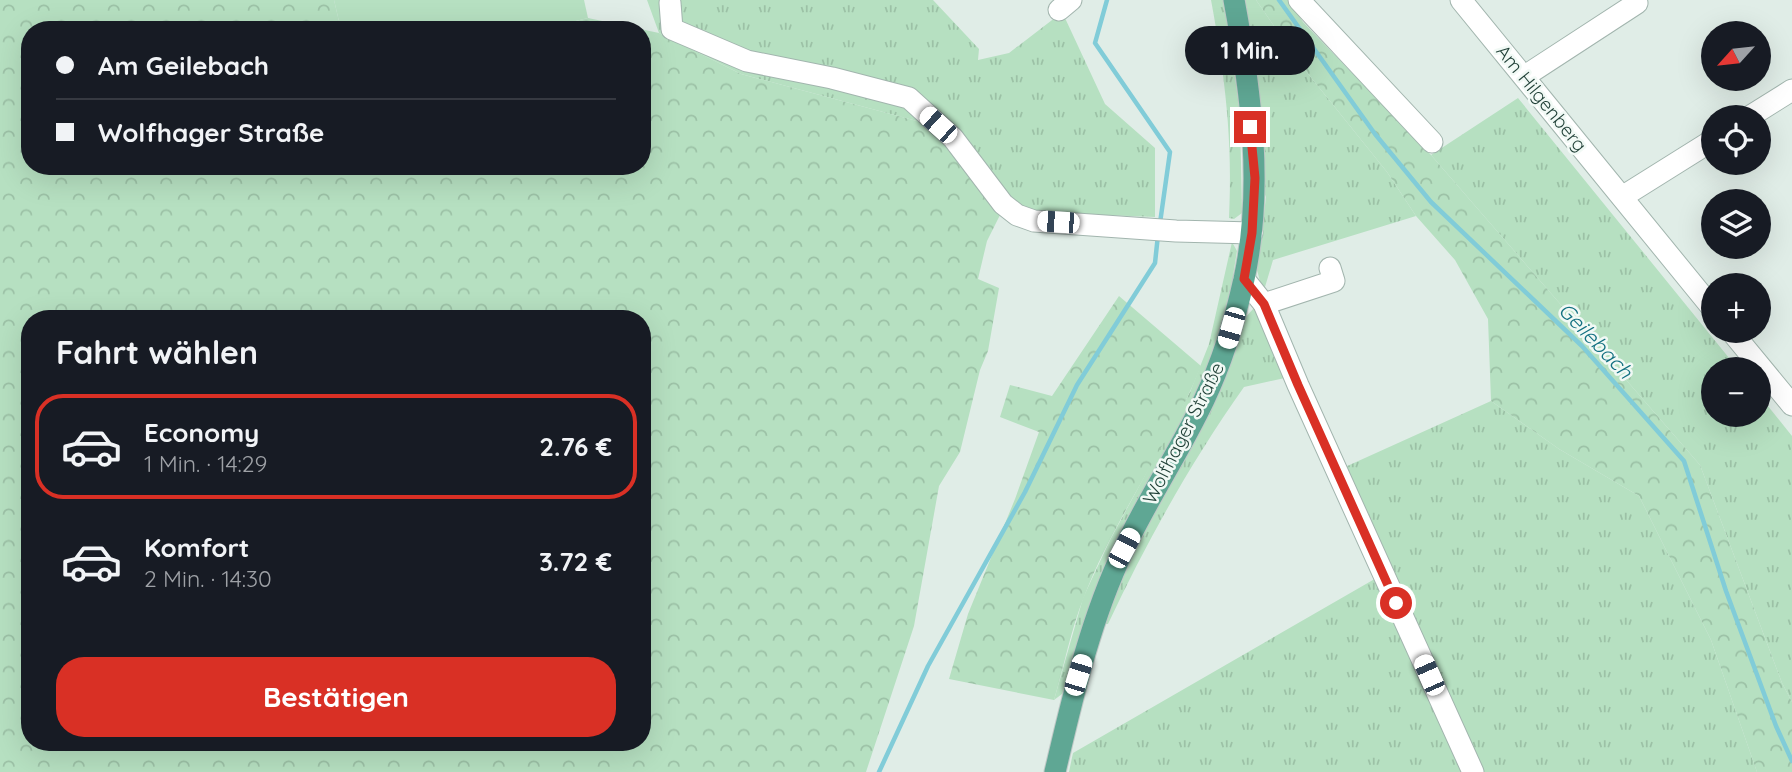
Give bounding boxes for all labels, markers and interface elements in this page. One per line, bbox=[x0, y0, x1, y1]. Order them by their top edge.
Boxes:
north arrow bbox=[1701, 21, 1771, 91]
map controls bbox=[1701, 21, 1771, 427]
callout: 1 Min. bbox=[1185, 25, 1315, 74]
text: 1 Min. bbox=[1220, 36, 1280, 65]
street label: Am Hilgenberg bbox=[1491, 40, 1593, 156]
text: Am Geilebach bbox=[98, 49, 269, 82]
car bbox=[916, 103, 961, 147]
button: locate bbox=[1701, 105, 1771, 175]
route end bbox=[1234, 111, 1266, 143]
text: Wolfhager Straße bbox=[98, 116, 324, 149]
button: layers bbox=[1701, 189, 1771, 259]
car bbox=[1037, 210, 1080, 234]
button: + bbox=[1701, 273, 1771, 343]
water label: Geilebach bbox=[1553, 297, 1639, 384]
car bbox=[1216, 305, 1247, 351]
text: Fahrt wählen bbox=[56, 332, 258, 372]
button: − bbox=[1701, 357, 1771, 427]
street label: Wolfhager Straße bbox=[1137, 358, 1229, 508]
icon: car bbox=[60, 415, 123, 478]
text: Economy bbox=[144, 416, 259, 449]
text: 2.76 € bbox=[539, 430, 612, 463]
text: 1 Min. · 14:29 bbox=[144, 449, 267, 478]
car bbox=[1105, 525, 1144, 571]
icon: car bbox=[60, 530, 123, 593]
text: Komfort bbox=[144, 531, 249, 564]
text: 3.72 € bbox=[539, 545, 612, 578]
text: 2 Min. · 14:30 bbox=[144, 564, 272, 593]
route start bbox=[1380, 587, 1412, 619]
car bbox=[1062, 652, 1095, 698]
car bbox=[1411, 652, 1448, 698]
button: Bestätigen bbox=[56, 657, 616, 737]

